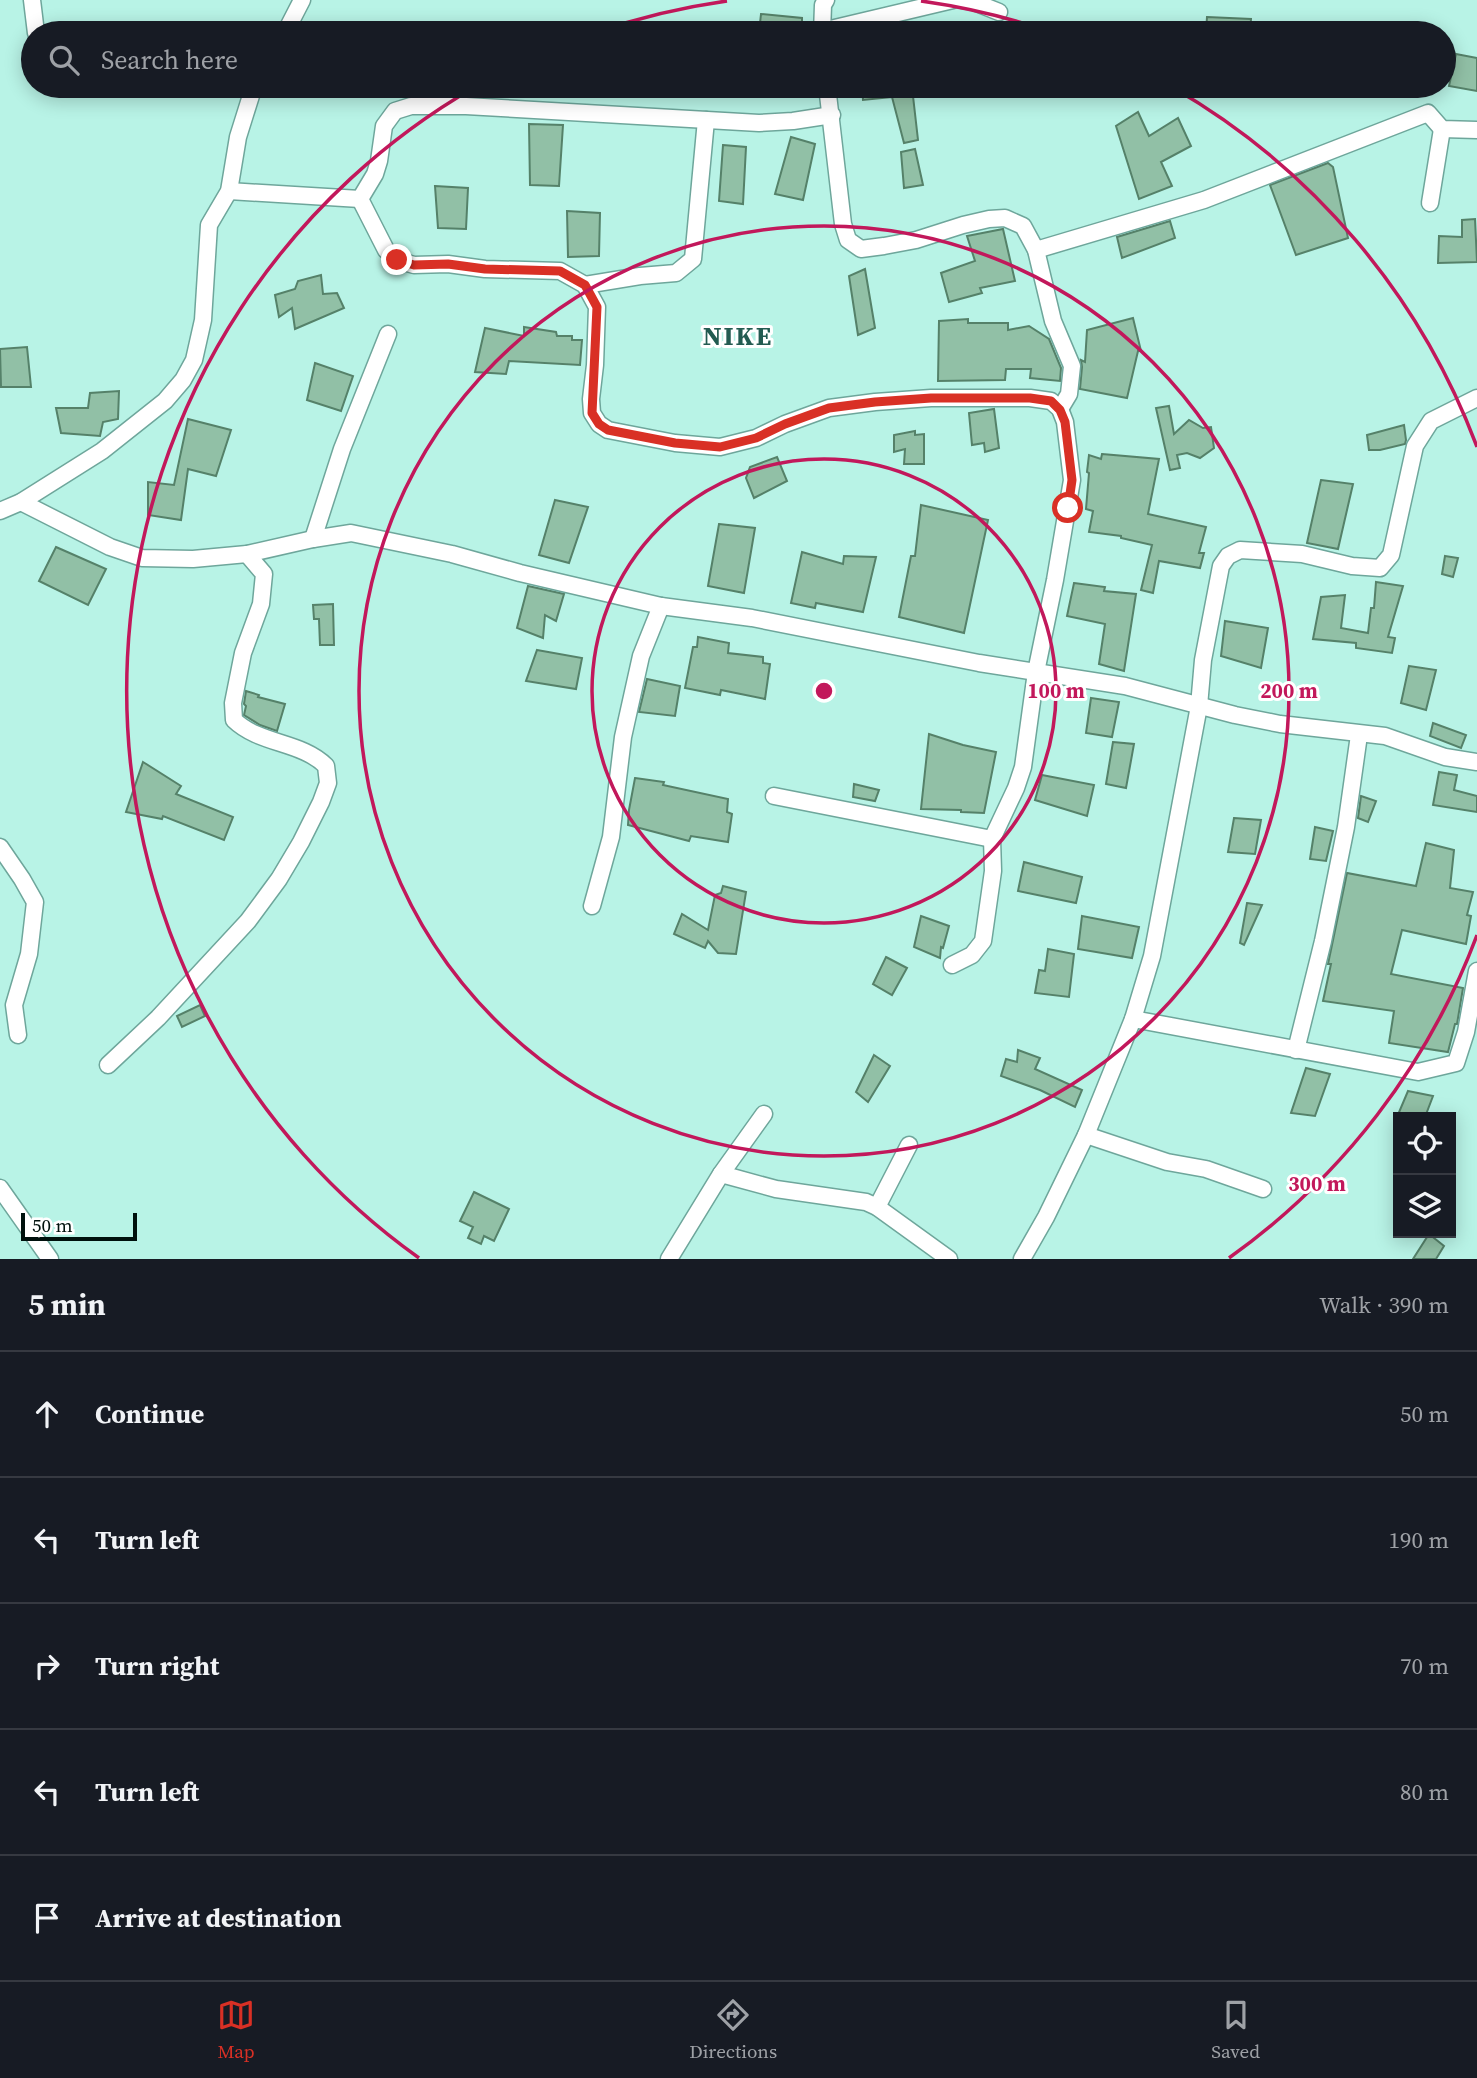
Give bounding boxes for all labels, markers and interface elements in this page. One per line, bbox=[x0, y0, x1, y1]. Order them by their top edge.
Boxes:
search box bbox=[21, 21, 1456, 98]
icon: search bbox=[45, 41, 83, 79]
text: Search here bbox=[101, 42, 238, 78]
route end bbox=[381, 244, 412, 275]
district label: NIKE bbox=[703, 318, 773, 354]
route start bbox=[1052, 492, 1083, 523]
text: 100 m bbox=[1027, 676, 1085, 705]
text: 200 m bbox=[1260, 676, 1318, 705]
centre of rings bbox=[812, 679, 836, 703]
map controls bbox=[1393, 1112, 1456, 1238]
button: locate bbox=[1393, 1112, 1456, 1175]
text: 300 m bbox=[1288, 1169, 1346, 1198]
button: layers bbox=[1393, 1175, 1456, 1238]
scale bar bbox=[21, 1210, 136, 1242]
text: 50 m bbox=[32, 1212, 73, 1238]
text: 5 min bbox=[28, 1284, 106, 1325]
text: Walk · 390 m bbox=[1319, 1289, 1449, 1321]
icon: ahead bbox=[28, 1395, 66, 1433]
text: Continue bbox=[95, 1396, 204, 1432]
text: 50 m bbox=[1400, 1398, 1449, 1430]
icon: left bbox=[28, 1521, 66, 1559]
text: Turn left bbox=[95, 1522, 199, 1558]
text: 190 m bbox=[1388, 1524, 1449, 1556]
icon: right bbox=[28, 1647, 66, 1685]
text: Turn right bbox=[95, 1648, 219, 1684]
text: 70 m bbox=[1400, 1650, 1449, 1682]
icon: left bbox=[28, 1773, 66, 1811]
text: Turn left bbox=[95, 1774, 199, 1810]
text: 80 m bbox=[1400, 1776, 1449, 1808]
icon: arrive bbox=[28, 1899, 66, 1937]
text: Arrive at destination bbox=[95, 1900, 342, 1936]
tab: Map bbox=[217, 1996, 255, 2064]
tab: Directions bbox=[689, 1996, 777, 2064]
tab: Saved bbox=[1211, 1996, 1260, 2064]

